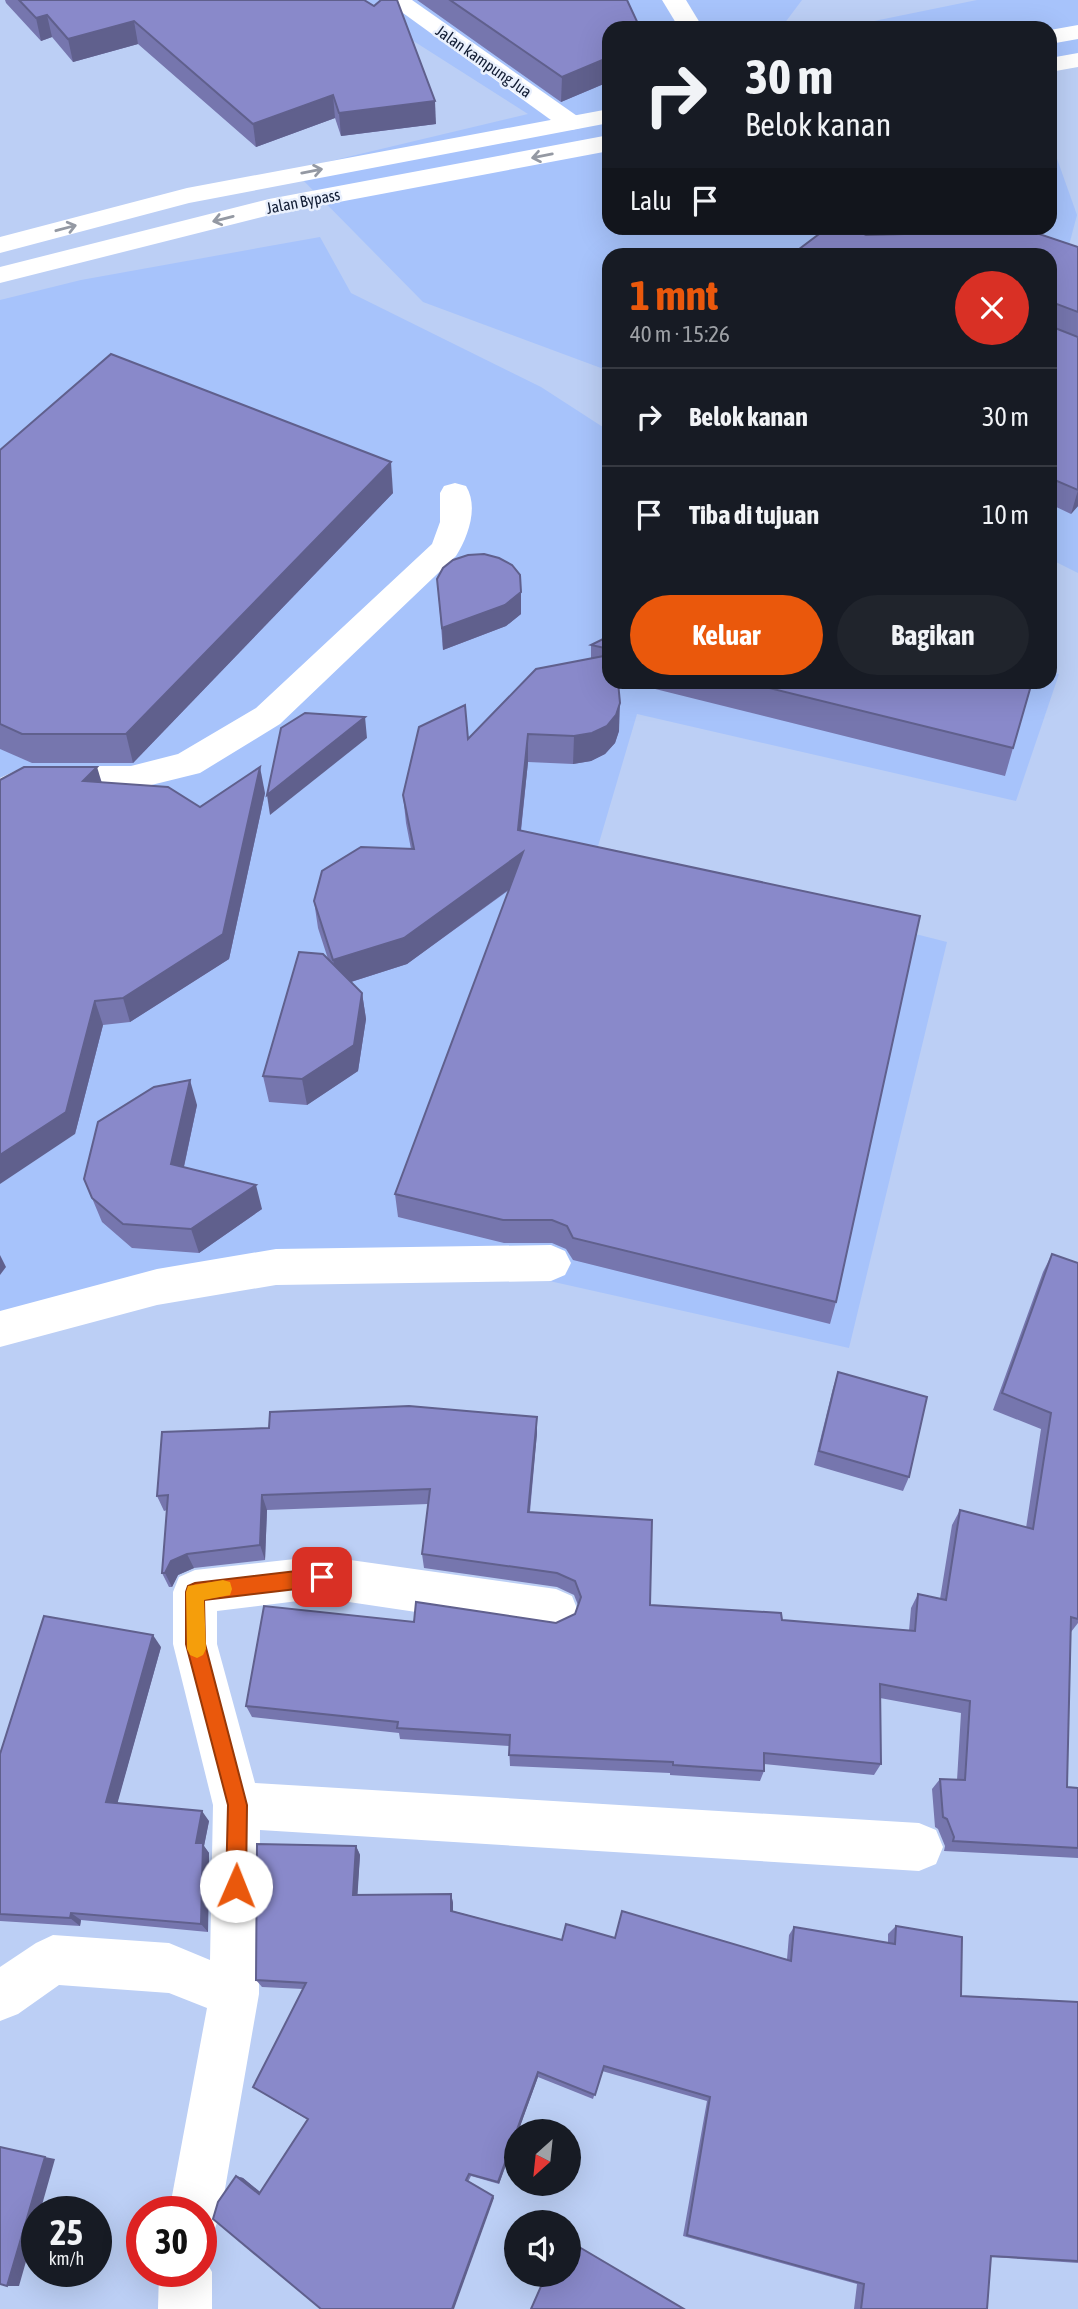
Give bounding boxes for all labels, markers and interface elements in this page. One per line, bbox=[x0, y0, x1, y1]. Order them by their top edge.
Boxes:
street label: Jalan kampung Jua bbox=[432, 21, 535, 101]
text: 30 m bbox=[745, 48, 833, 104]
icon: right bbox=[630, 49, 721, 140]
text: Belok kanan bbox=[745, 106, 891, 143]
one-way arrow bbox=[531, 149, 554, 163]
one-way arrow bbox=[300, 164, 323, 178]
icon: arrive bbox=[686, 182, 724, 220]
street label: Jalan Bypass bbox=[265, 185, 342, 218]
text: Lalu bbox=[630, 186, 672, 216]
one-way arrow bbox=[212, 213, 235, 226]
one-way arrow bbox=[55, 220, 77, 233]
text: 1 mnt bbox=[630, 271, 718, 319]
button: close bbox=[955, 271, 1029, 345]
text: 40 m · 15:26 bbox=[630, 321, 730, 347]
icon: right bbox=[630, 398, 668, 436]
text: Belok kanan bbox=[689, 402, 808, 432]
text: 30 m bbox=[982, 402, 1029, 432]
icon: arrive bbox=[630, 496, 668, 534]
text: Tiba di tujuan bbox=[689, 500, 819, 530]
text: 10 m bbox=[982, 500, 1029, 530]
button: Keluar bbox=[630, 595, 823, 675]
button: Bagikan bbox=[837, 595, 1029, 675]
pin bbox=[292, 1547, 352, 1607]
icon: arrive bbox=[303, 1558, 341, 1596]
position arrow bbox=[199, 1849, 273, 1923]
north arrow bbox=[504, 2119, 581, 2196]
map controls bbox=[504, 2119, 581, 2287]
speed limit sign: 30 bbox=[126, 2196, 217, 2287]
button: sound bbox=[504, 2210, 581, 2287]
text: 25 bbox=[50, 2212, 83, 2252]
text: km/h bbox=[49, 2248, 84, 2269]

